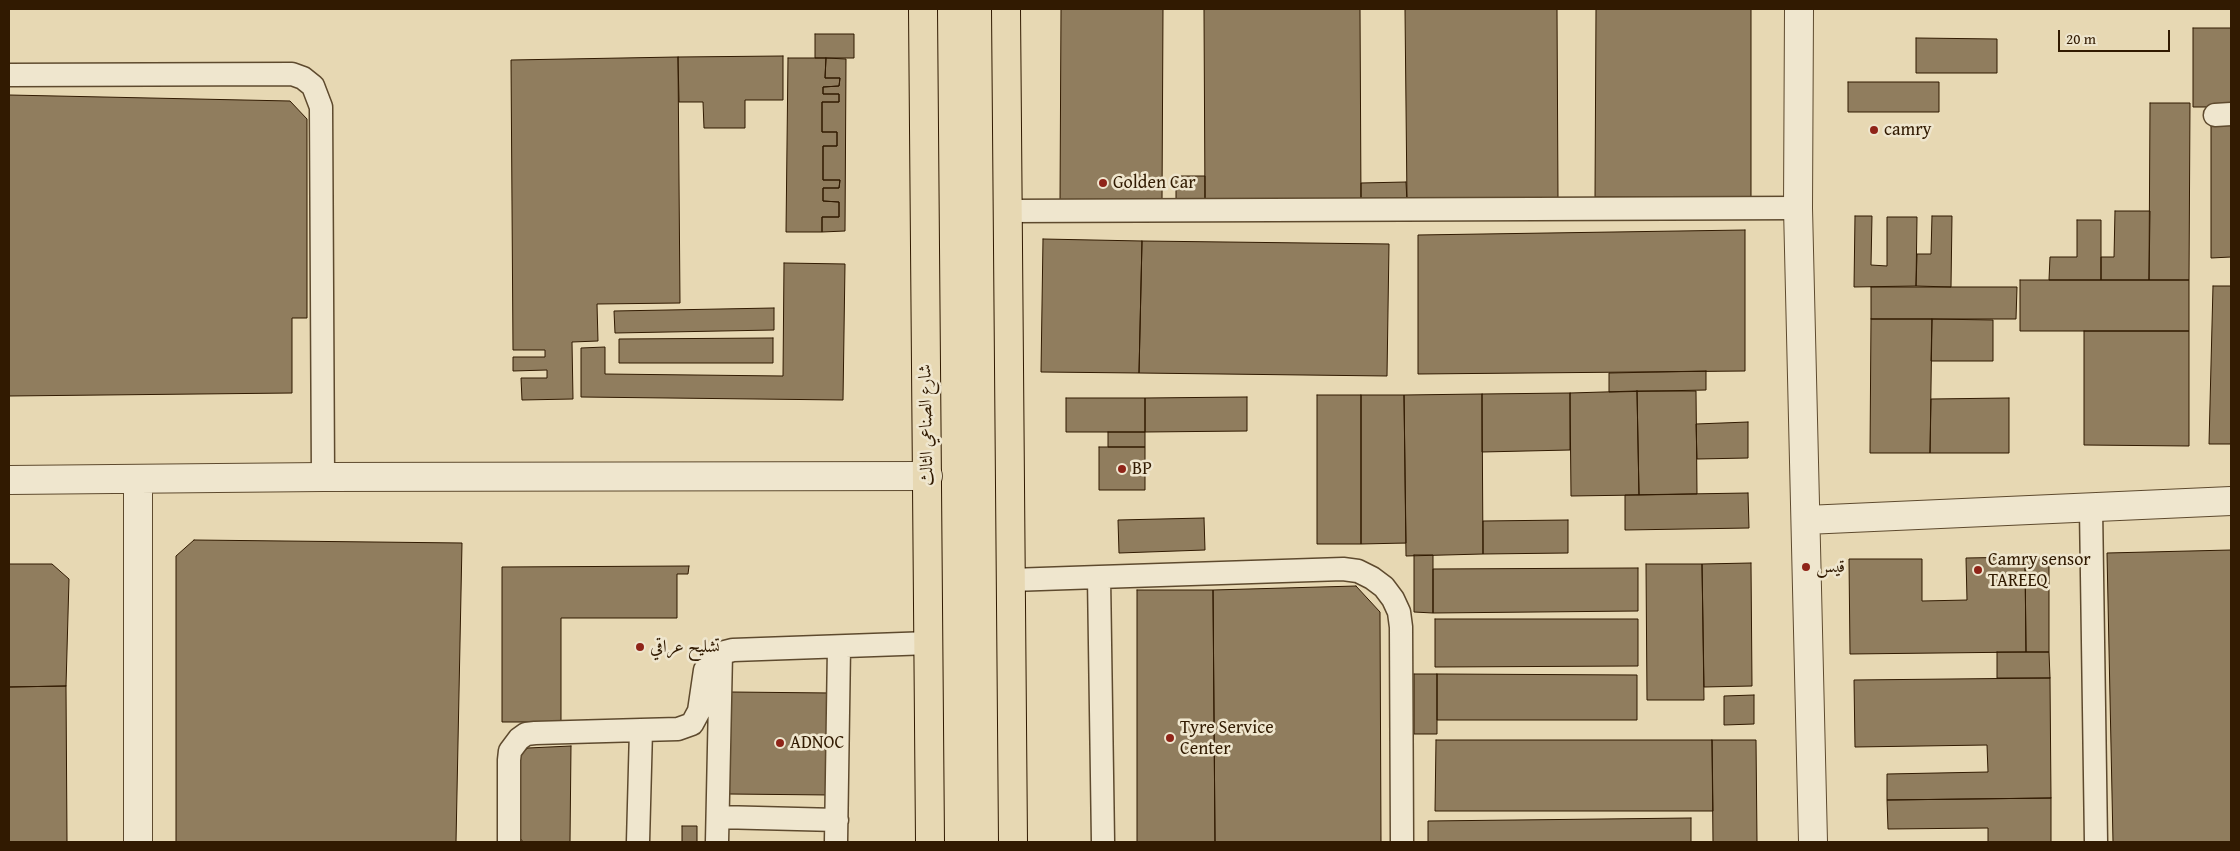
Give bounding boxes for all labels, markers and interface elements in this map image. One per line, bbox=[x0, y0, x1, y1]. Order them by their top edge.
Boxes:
scale bar bbox=[2060, 20, 2172, 52]
text: 20 m bbox=[2066, 28, 2096, 49]
place label: camry bbox=[1884, 119, 1932, 141]
marker: camry bbox=[1868, 124, 1880, 136]
place label: Golden Car bbox=[1113, 172, 1196, 194]
marker: Golden Car bbox=[1097, 177, 1109, 189]
street label: شارع الصناعي الثالث bbox=[915, 364, 939, 486]
place label: BP bbox=[1132, 458, 1152, 480]
marker: BP bbox=[1116, 463, 1128, 475]
place label: Camry sensor TAREEQ bbox=[1988, 549, 2091, 592]
place label: قيس bbox=[1816, 556, 1845, 578]
marker: قيس bbox=[1800, 561, 1812, 573]
marker: Camry sensor TAREEQ bbox=[1972, 564, 1984, 576]
place label: تشليح عراقي bbox=[650, 636, 720, 658]
marker: تشليح عراقي bbox=[634, 641, 646, 653]
place label: Tyre Service Center bbox=[1180, 717, 1274, 760]
place label: ADNOC bbox=[790, 732, 844, 754]
marker: Tyre Service Center bbox=[1164, 732, 1176, 744]
marker: ADNOC bbox=[774, 737, 786, 749]

